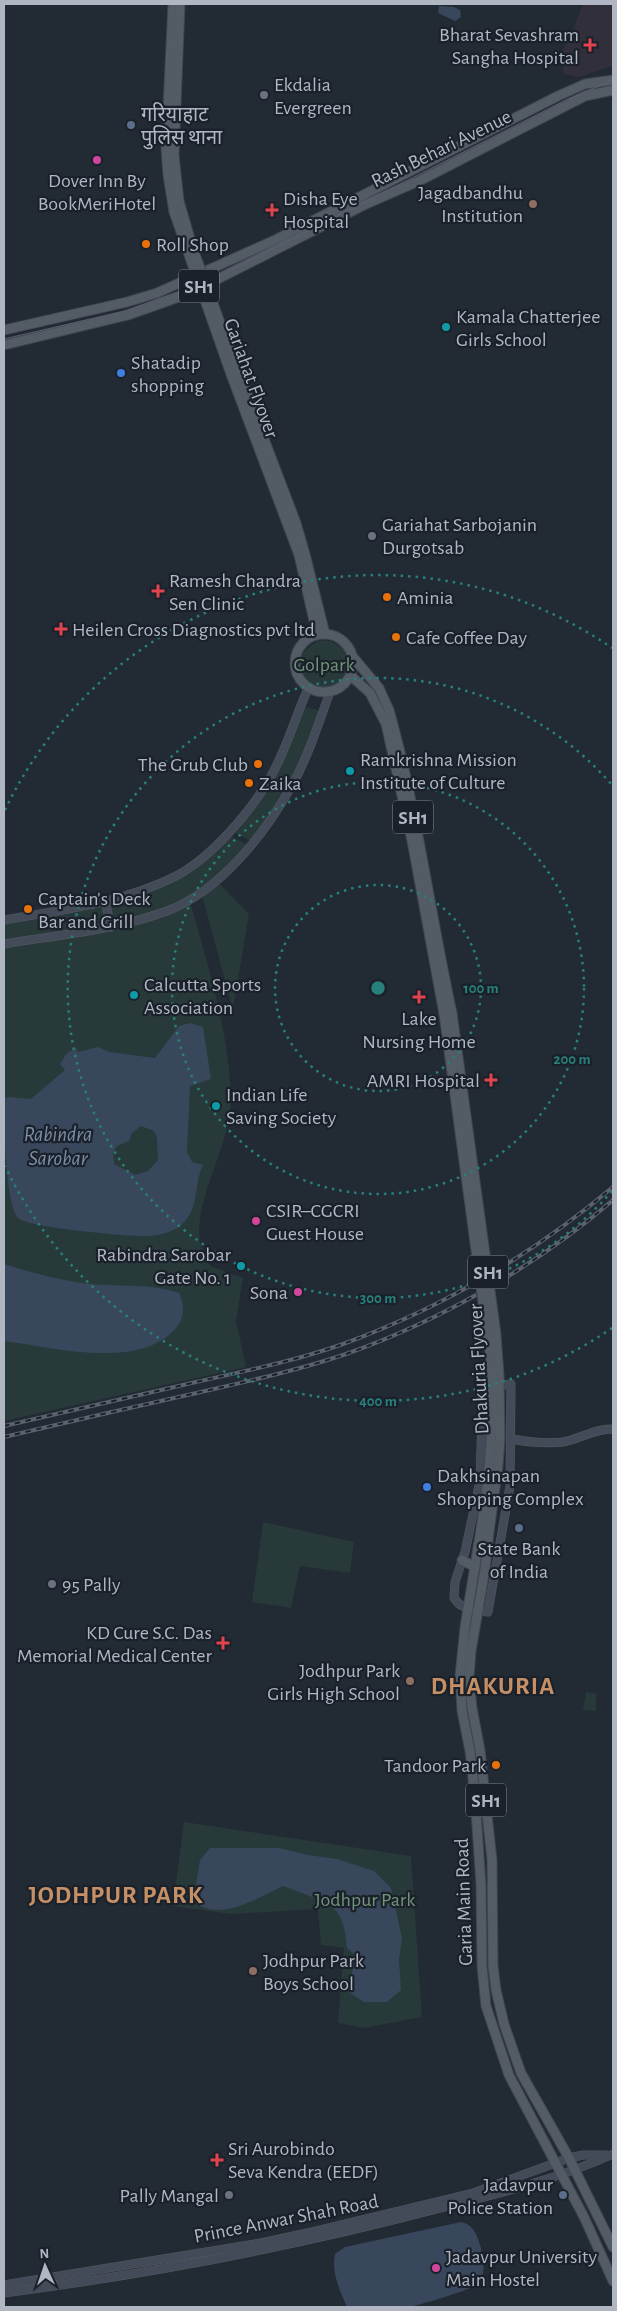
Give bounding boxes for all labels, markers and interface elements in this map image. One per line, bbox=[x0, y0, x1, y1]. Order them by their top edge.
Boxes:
place label: Bharat Sevashram Sangha Hospital bbox=[439, 25, 579, 68]
marker: Bharat Sevashram Sangha Hospital bbox=[583, 38, 597, 52]
place label: Ekdalia Evergreen bbox=[274, 75, 352, 118]
marker: Ekdalia Evergreen bbox=[258, 89, 270, 101]
place label: गरियाहाट पुलिस थाना bbox=[141, 102, 223, 150]
street label: Rash Behari Avenue bbox=[368, 106, 515, 191]
marker: गरियाहाट पुलिस थाना bbox=[125, 119, 137, 131]
marker: Dover Inn By BookMeriHotel bbox=[91, 154, 103, 166]
place label: Dover Inn By BookMeriHotel bbox=[38, 171, 156, 214]
place label: Jagadbandhu Institution bbox=[418, 183, 523, 226]
place label: Disha Eye Hospital bbox=[283, 189, 358, 232]
marker: Jagadbandhu Institution bbox=[527, 198, 539, 210]
marker: Disha Eye Hospital bbox=[265, 203, 279, 217]
place label: Roll Shop bbox=[156, 235, 229, 255]
marker: Roll Shop bbox=[140, 238, 152, 250]
road number: SH1 bbox=[179, 270, 219, 302]
place label: Kamala Chatterjee Girls School bbox=[456, 307, 600, 350]
street label: Gariahat Flyover bbox=[220, 316, 282, 441]
marker: Kamala Chatterjee Girls School bbox=[440, 321, 452, 333]
place label: Shatadip shopping bbox=[131, 353, 204, 396]
marker: Shatadip shopping bbox=[115, 367, 127, 379]
place label: Gariahat Sarbojanin Durgotsab bbox=[382, 515, 537, 558]
marker: Gariahat Sarbojanin Durgotsab bbox=[366, 530, 378, 542]
place label: Ramesh Chandra Sen Clinic bbox=[169, 571, 301, 614]
marker: Ramesh Chandra Sen Clinic bbox=[151, 584, 165, 598]
place label: Aminia bbox=[397, 588, 454, 608]
marker: Aminia bbox=[381, 591, 393, 603]
place label: Heilen Cross Diagnostics pvt ltd bbox=[72, 620, 315, 640]
marker: Heilen Cross Diagnostics pvt ltd bbox=[54, 622, 68, 636]
place label: Cafe Coffee Day bbox=[406, 628, 527, 648]
marker: Cafe Coffee Day bbox=[390, 631, 402, 643]
park label: Golpark bbox=[293, 655, 355, 675]
place label: Ramkrishna Mission Institute of Culture bbox=[360, 750, 517, 793]
place label: The Grub Club bbox=[138, 755, 248, 775]
marker: The Grub Club bbox=[252, 758, 264, 770]
marker: Ramkrishna Mission Institute of Culture bbox=[344, 765, 356, 777]
place label: Zaika bbox=[259, 774, 302, 794]
marker: Zaika bbox=[243, 777, 255, 789]
road number: SH1 bbox=[393, 800, 433, 834]
place label: Captain's Deck Bar and Grill bbox=[38, 889, 150, 932]
marker: Captain's Deck Bar and Grill bbox=[22, 903, 34, 915]
place label: Calcutta Sports Association bbox=[144, 975, 261, 1018]
centre of rings bbox=[369, 979, 387, 997]
text: 100 m bbox=[463, 981, 499, 996]
marker: Calcutta Sports Association bbox=[128, 989, 140, 1001]
marker: Lake Nursing Home bbox=[412, 990, 426, 1004]
place label: Lake Nursing Home bbox=[362, 1009, 476, 1052]
text: 200 m bbox=[553, 1052, 591, 1067]
place label: AMRI Hospital bbox=[367, 1071, 480, 1091]
marker: AMRI Hospital bbox=[484, 1073, 498, 1087]
place label: Indian Life Saving Society bbox=[226, 1085, 337, 1128]
marker: Indian Life Saving Society bbox=[210, 1100, 222, 1112]
water label: Rabindra Sarobar bbox=[24, 1124, 92, 1169]
place label: CSIR–CGCRI Guest House bbox=[266, 1201, 364, 1244]
marker: CSIR–CGCRI Guest House bbox=[250, 1215, 262, 1227]
place label: Rabindra Sarobar Gate No. 1 bbox=[96, 1245, 232, 1288]
road number: SH1 bbox=[468, 1256, 508, 1288]
marker: Rabindra Sarobar Gate No. 1 bbox=[235, 1260, 247, 1272]
place label: Sona bbox=[250, 1283, 288, 1303]
marker: Sona bbox=[292, 1286, 304, 1298]
text: 300 m bbox=[360, 1291, 396, 1306]
street label: Dhakuria Flyover bbox=[466, 1303, 492, 1435]
text: 400 m bbox=[359, 1394, 397, 1409]
place label: Dakhsinapan Shopping Complex bbox=[437, 1466, 584, 1509]
marker: Dakhsinapan Shopping Complex bbox=[421, 1481, 433, 1493]
marker: State Bank of India bbox=[513, 1522, 525, 1534]
place label: State Bank of India bbox=[478, 1539, 560, 1582]
place label: 95 Pally bbox=[62, 1575, 121, 1595]
marker: 95 Pally bbox=[46, 1578, 58, 1590]
place label: KD Cure S.C. Das Memorial Medical Center bbox=[17, 1623, 213, 1666]
marker: KD Cure S.C. Das Memorial Medical Center bbox=[216, 1636, 230, 1650]
place label: Jodhpur Park Girls High School bbox=[267, 1661, 400, 1704]
district label: DHAKURIA bbox=[431, 1674, 555, 1699]
marker: Jodhpur Park Girls High School bbox=[404, 1675, 416, 1687]
place label: Tandoor Park bbox=[384, 1756, 486, 1776]
marker: Tandoor Park bbox=[490, 1759, 502, 1771]
road number: SH1 bbox=[466, 1784, 506, 1816]
street label: Garia Main Road bbox=[452, 1838, 476, 1966]
district label: JODHPUR PARK bbox=[29, 1883, 203, 1908]
park label: Jodhpur Park bbox=[315, 1890, 415, 1910]
place label: Jodhpur Park Boys School bbox=[263, 1951, 364, 1994]
marker: Jodhpur Park Boys School bbox=[247, 1965, 259, 1977]
place label: Sri Aurobindo Seva Kendra (EEDF) bbox=[228, 2139, 379, 2182]
marker: Sri Aurobindo Seva Kendra (EEDF) bbox=[210, 2153, 224, 2167]
place label: Jadavpur Police Station bbox=[447, 2175, 554, 2218]
place label: Pally Mangal bbox=[120, 2186, 219, 2206]
marker: Pally Mangal bbox=[223, 2189, 235, 2201]
marker: Jadavpur Police Station bbox=[557, 2189, 569, 2201]
street label: Prince Anwar Shah Road bbox=[192, 2191, 380, 2247]
north arrow bbox=[20, 2241, 70, 2291]
text: N bbox=[39, 2247, 50, 2261]
place label: Jadavpur University Main Hostel bbox=[446, 2247, 597, 2290]
marker: Jadavpur University Main Hostel bbox=[430, 2262, 442, 2274]

